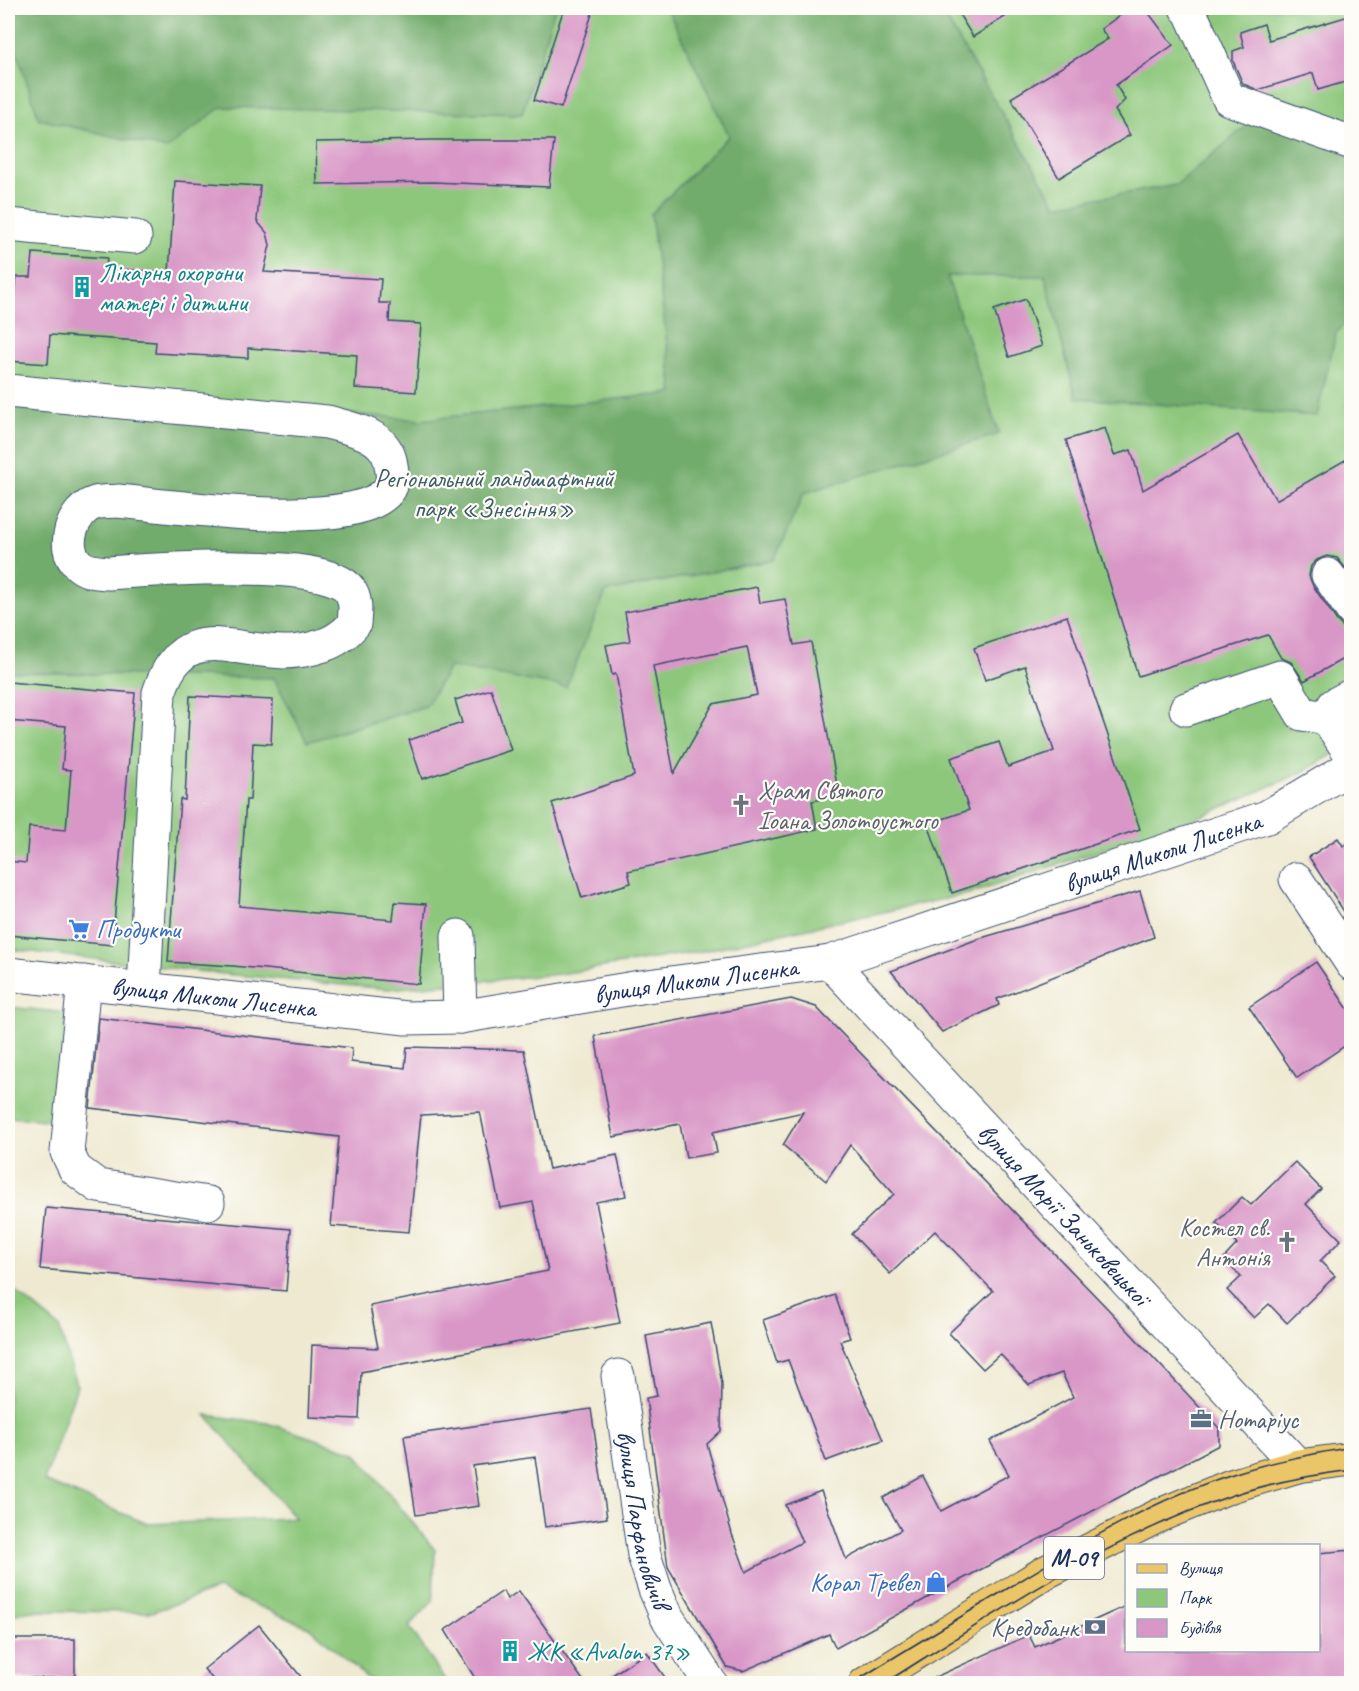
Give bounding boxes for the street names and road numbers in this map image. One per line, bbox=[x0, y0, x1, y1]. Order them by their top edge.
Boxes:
street label: вулиця Миколи Лисенка bbox=[1060, 803, 1268, 900]
street label: вулиця Миколи Лисенка bbox=[591, 950, 802, 1011]
street label: вулиця Миколи Лисенка bbox=[110, 970, 320, 1025]
street label: вулиця Марії Заньковецької bbox=[971, 1116, 1160, 1316]
street label: вулиця Парфановичів bbox=[609, 1429, 680, 1620]
road number: М-09 bbox=[1044, 1537, 1104, 1579]

